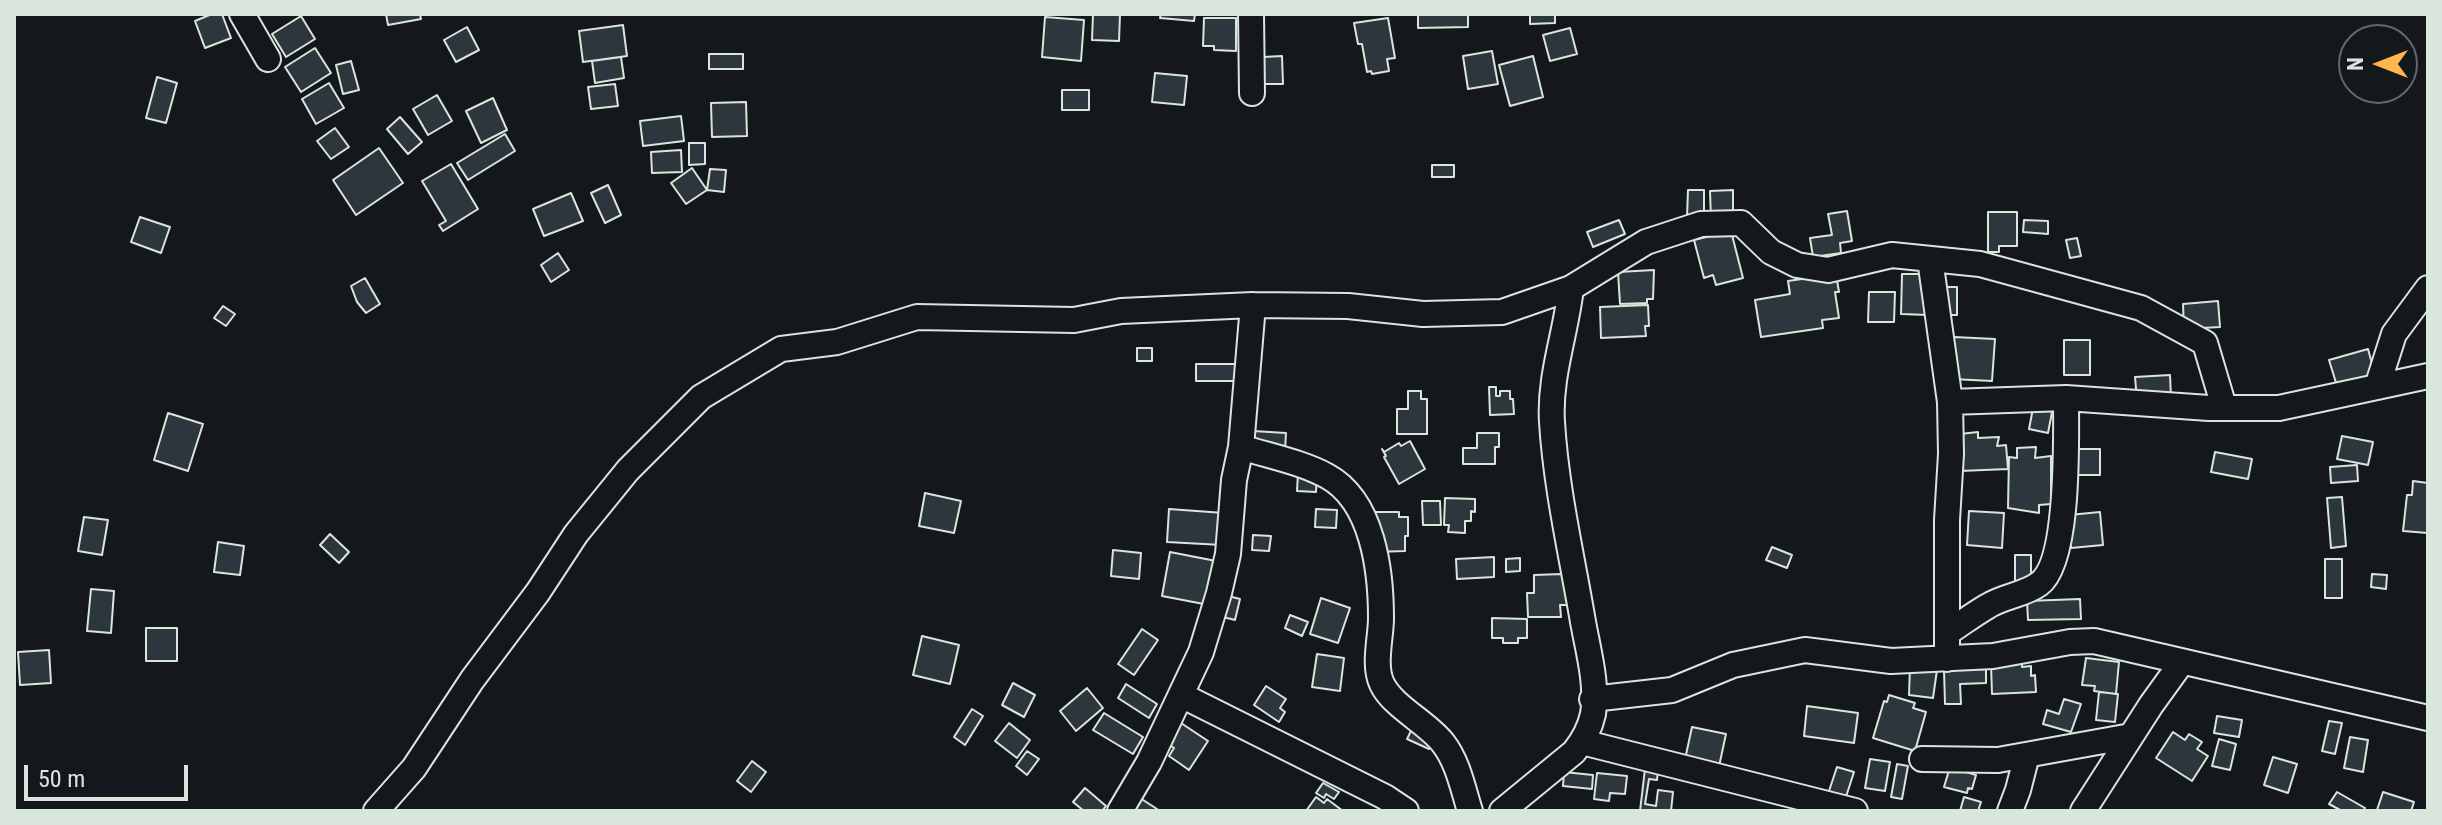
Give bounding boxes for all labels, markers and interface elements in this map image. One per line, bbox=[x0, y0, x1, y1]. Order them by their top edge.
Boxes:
north arrow bbox=[2338, 24, 2418, 104]
text: N bbox=[2343, 57, 2368, 71]
scale bar bbox=[28, 749, 192, 799]
text: 50 m bbox=[38, 765, 85, 793]

